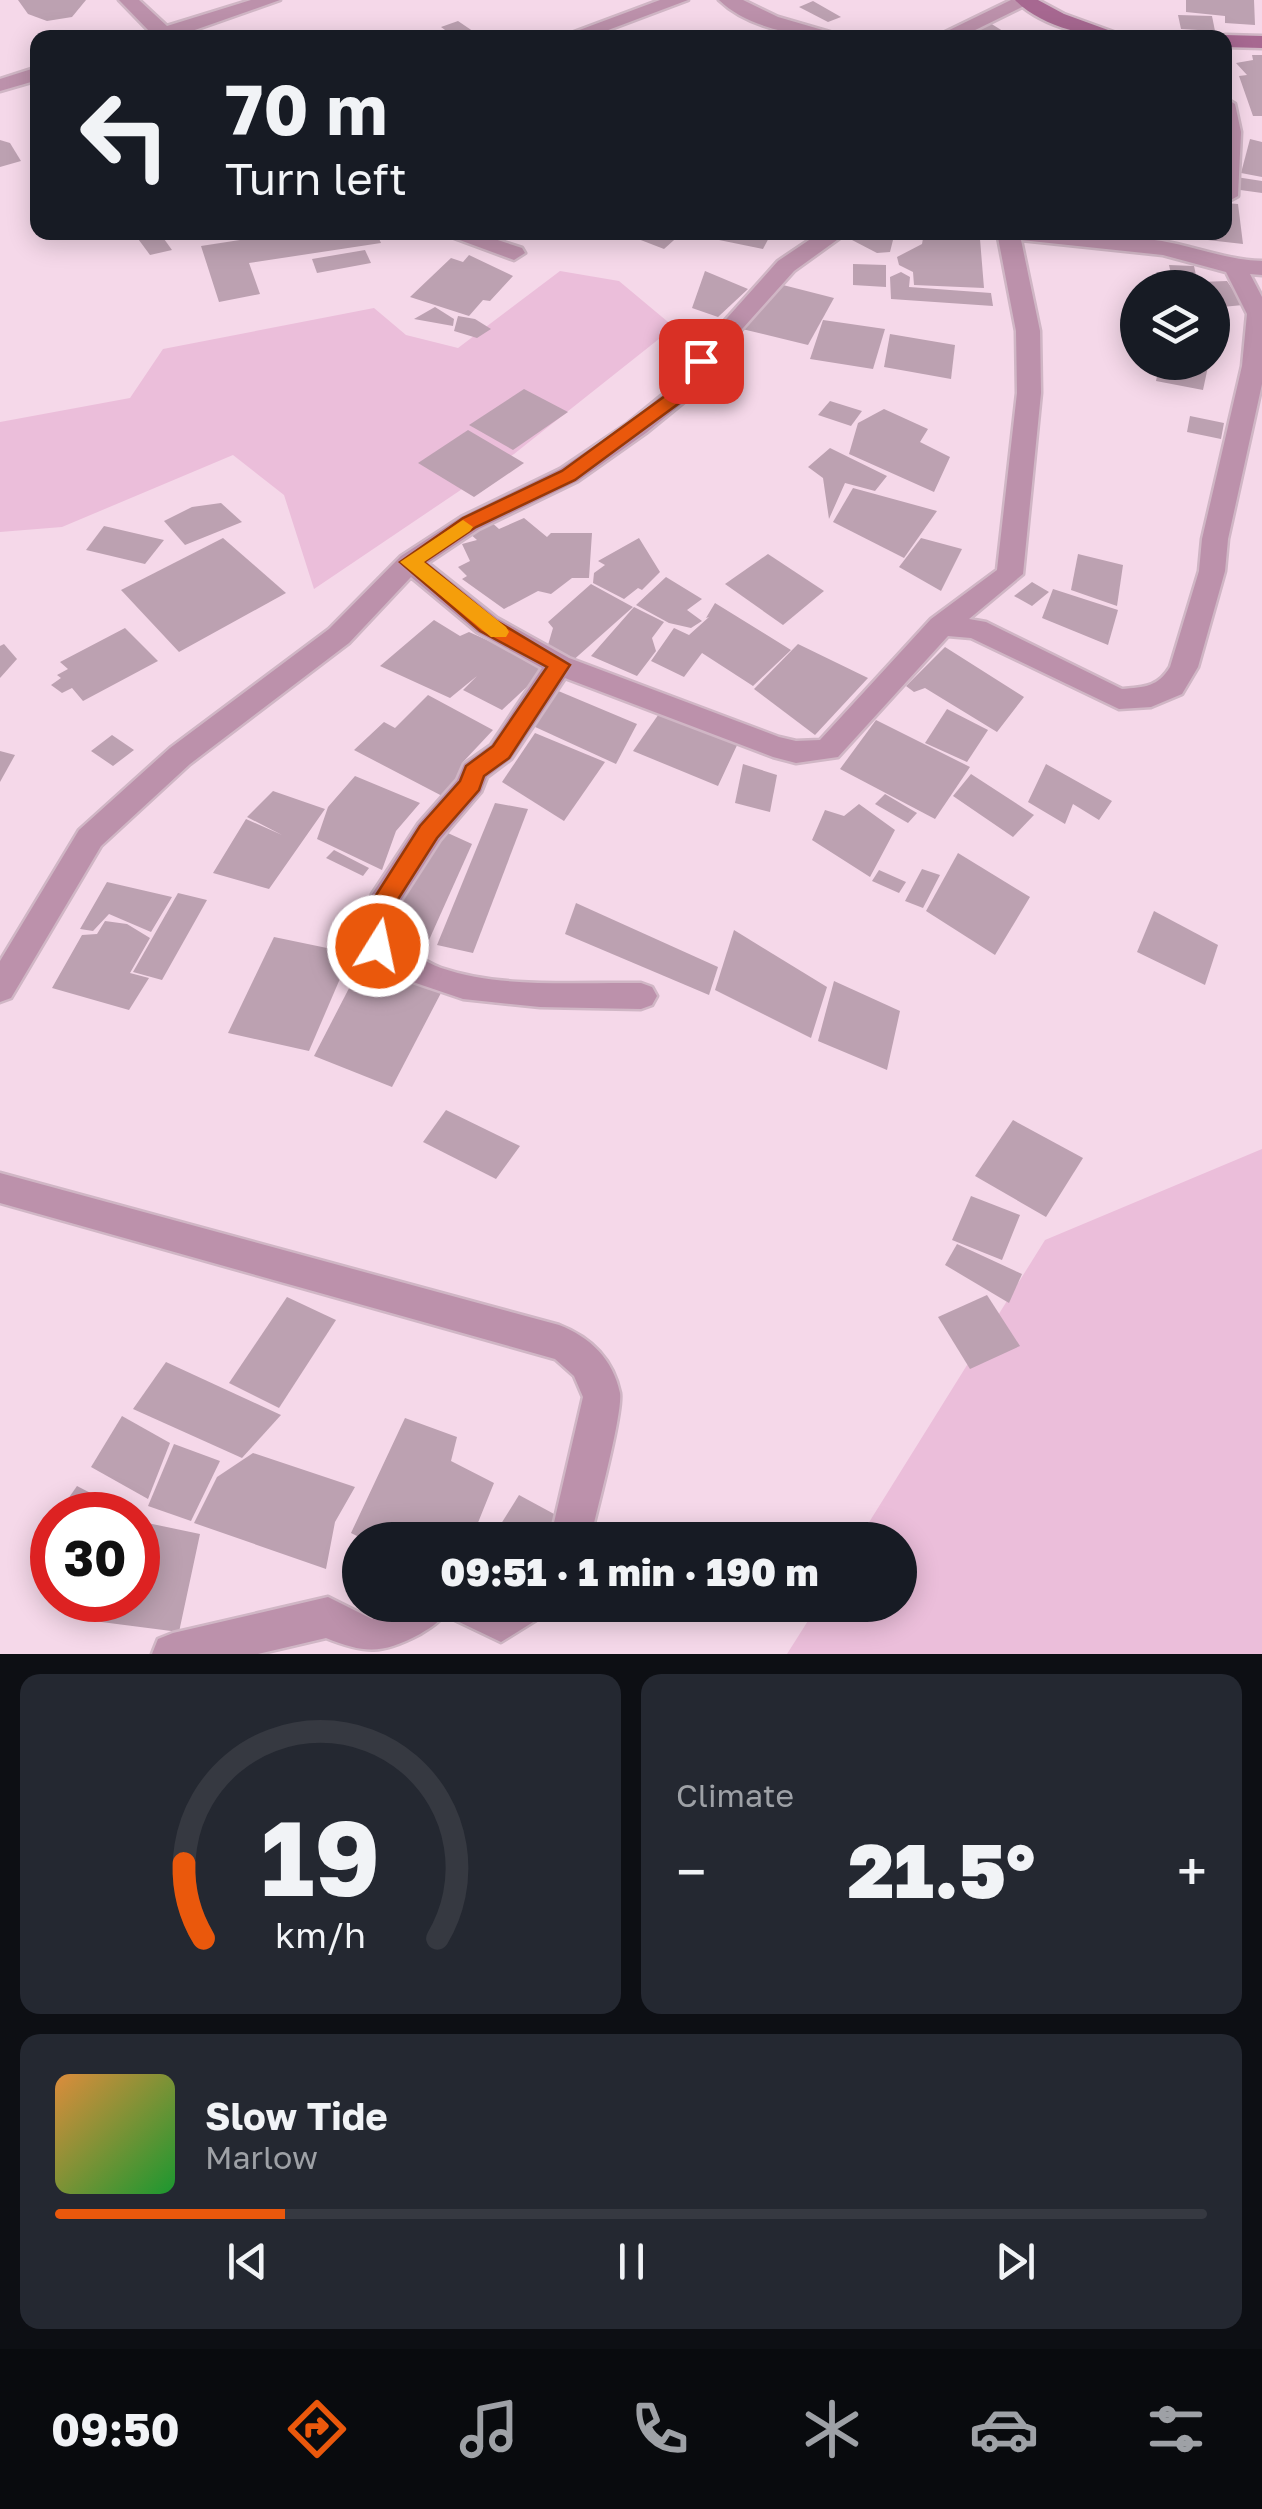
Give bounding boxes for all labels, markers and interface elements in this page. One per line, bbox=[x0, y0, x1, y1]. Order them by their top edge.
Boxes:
text: 70 m bbox=[225, 66, 387, 150]
icon: left bbox=[60, 70, 190, 200]
text: Turn left bbox=[225, 151, 407, 205]
map controls bbox=[1120, 270, 1230, 380]
button: layers bbox=[1120, 270, 1230, 380]
pin bbox=[659, 319, 744, 404]
icon: arrive bbox=[674, 334, 729, 389]
position arrow bbox=[326, 894, 430, 998]
speed limit sign: 30 bbox=[30, 1492, 160, 1622]
text: 09:51 · 1 min · 190 m bbox=[440, 1549, 819, 1594]
text: Climate bbox=[676, 1776, 794, 1814]
text: 19 bbox=[261, 1794, 380, 1919]
text: 21.5° bbox=[848, 1824, 1035, 1915]
text: − bbox=[676, 1838, 706, 1904]
text: + bbox=[1177, 1838, 1207, 1904]
text: km/h bbox=[275, 1913, 366, 1956]
text: Slow Tide bbox=[205, 2093, 388, 2138]
text: Marlow bbox=[205, 2138, 318, 2176]
icon: previous bbox=[220, 2234, 275, 2289]
icon: pause bbox=[604, 2234, 659, 2289]
icon: next bbox=[988, 2234, 1043, 2289]
icon: directions bbox=[282, 2394, 352, 2464]
icon: music bbox=[454, 2394, 524, 2464]
icon: phone bbox=[625, 2394, 695, 2464]
icon: climate bbox=[797, 2394, 867, 2464]
icon: car bbox=[969, 2394, 1039, 2464]
icon: filters bbox=[1141, 2394, 1211, 2464]
text: 09:50 bbox=[51, 2402, 180, 2456]

